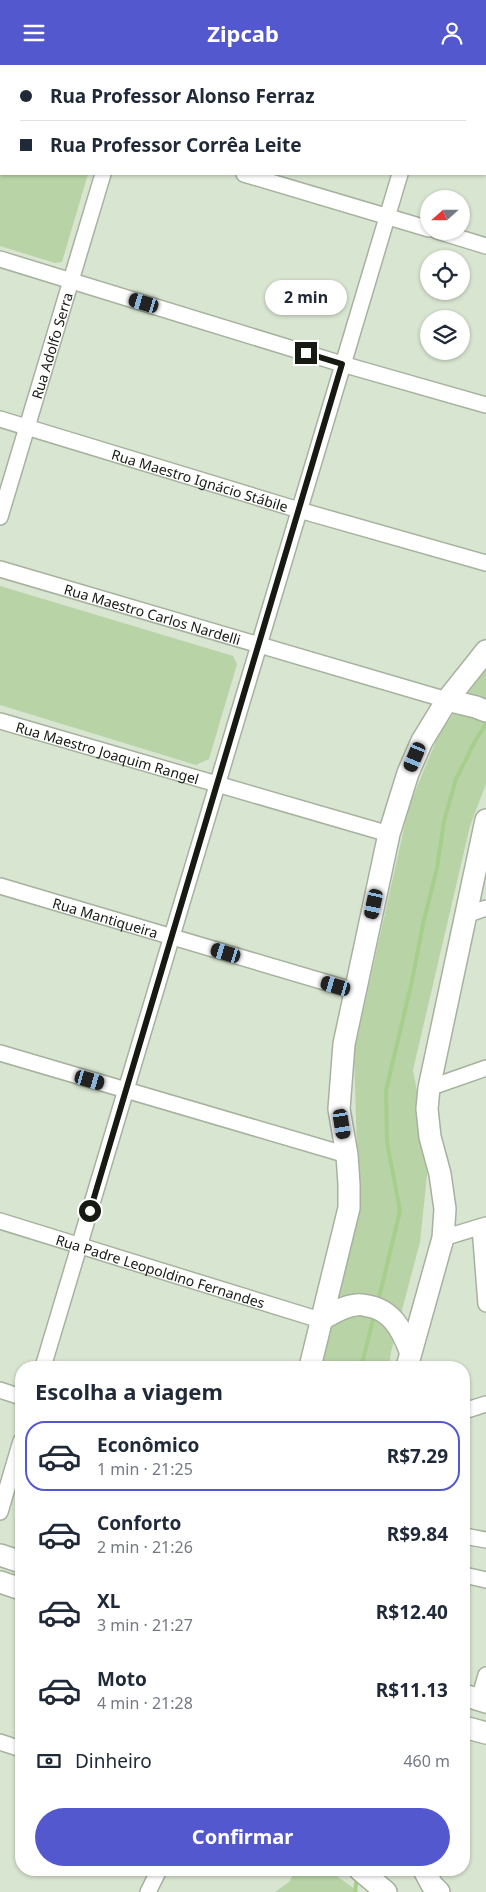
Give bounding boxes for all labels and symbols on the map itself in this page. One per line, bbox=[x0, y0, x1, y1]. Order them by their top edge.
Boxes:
north arrow bbox=[420, 190, 470, 240]
callout: 2 min bbox=[265, 281, 347, 315]
street label: Rua Adolfo Serra bbox=[27, 290, 76, 401]
car bbox=[127, 291, 160, 315]
route end bbox=[295, 342, 317, 364]
street label: Rua Maestro Ignácio Stábile bbox=[109, 444, 291, 516]
street label: Rua Maestro Carlos Nardelli bbox=[62, 579, 243, 649]
street label: Rua Maestro Joaquim Rangel bbox=[14, 717, 201, 788]
car bbox=[402, 740, 427, 774]
car bbox=[363, 888, 384, 920]
street label: Rua Mantiqueira bbox=[51, 893, 160, 942]
car bbox=[209, 941, 242, 965]
car bbox=[319, 975, 352, 997]
car bbox=[73, 1069, 106, 1091]
car bbox=[332, 1108, 351, 1140]
route start bbox=[79, 1200, 101, 1222]
street label: Rua Padre Leopoldino Fernandes bbox=[54, 1229, 268, 1312]

